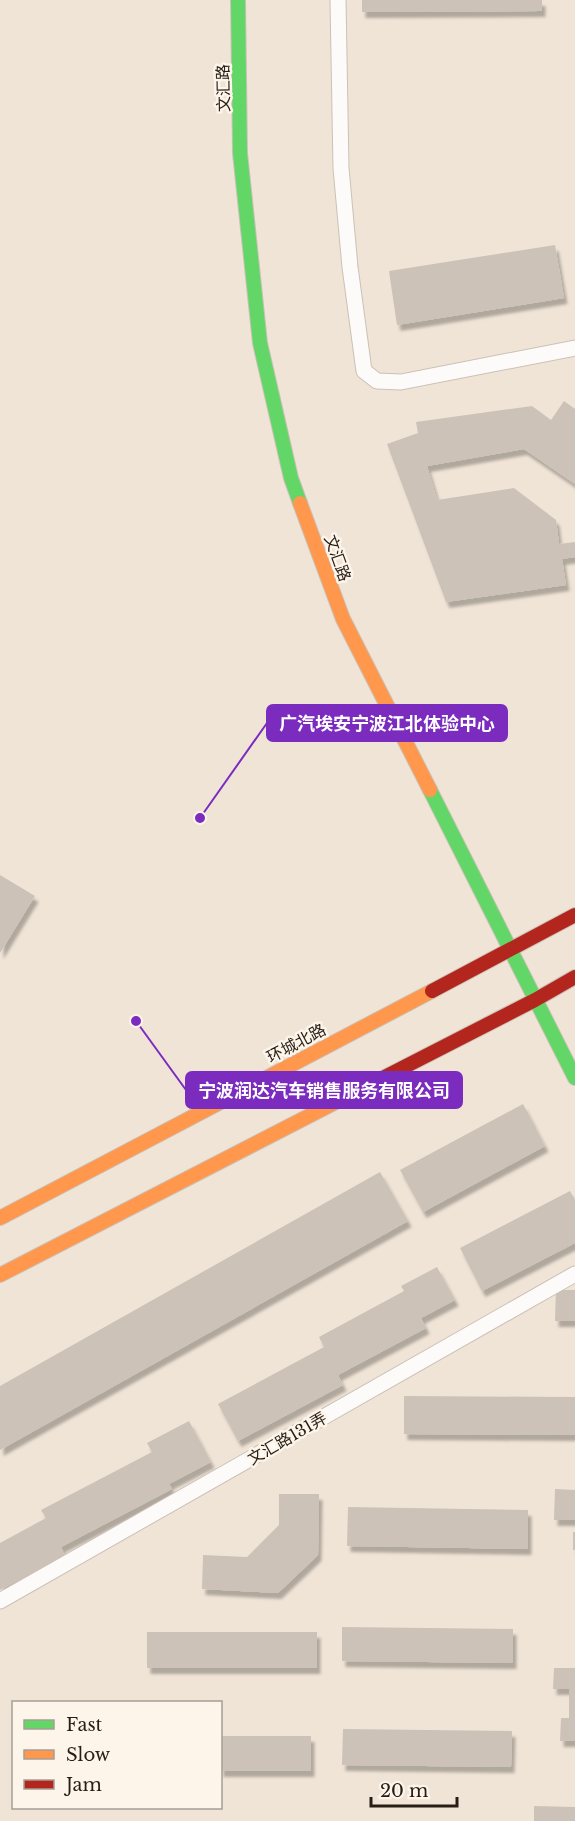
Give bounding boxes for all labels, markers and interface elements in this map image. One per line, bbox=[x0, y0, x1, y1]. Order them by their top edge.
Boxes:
street label: 文汇路 bbox=[213, 64, 233, 112]
street label: 文汇路 bbox=[320, 532, 356, 584]
callout: 广汽埃安宁波江北体验中心 bbox=[267, 705, 507, 741]
text: 广汽埃安宁波江北体验中心 bbox=[279, 713, 495, 735]
street label: 环城北路 bbox=[263, 1019, 329, 1067]
callout: 宁波润达汽车销售服务有限公司 bbox=[186, 1072, 462, 1108]
text: 宁波润达汽车销售服务有限公司 bbox=[198, 1080, 450, 1102]
street label: 文汇路131弄 bbox=[244, 1407, 330, 1469]
legend bbox=[12, 1701, 222, 1809]
text: Fast bbox=[66, 1714, 103, 1736]
text: Slow bbox=[66, 1744, 111, 1766]
scale bar bbox=[371, 1770, 456, 1808]
text: Jam bbox=[64, 1774, 102, 1796]
text: 20 m bbox=[380, 1780, 428, 1802]

